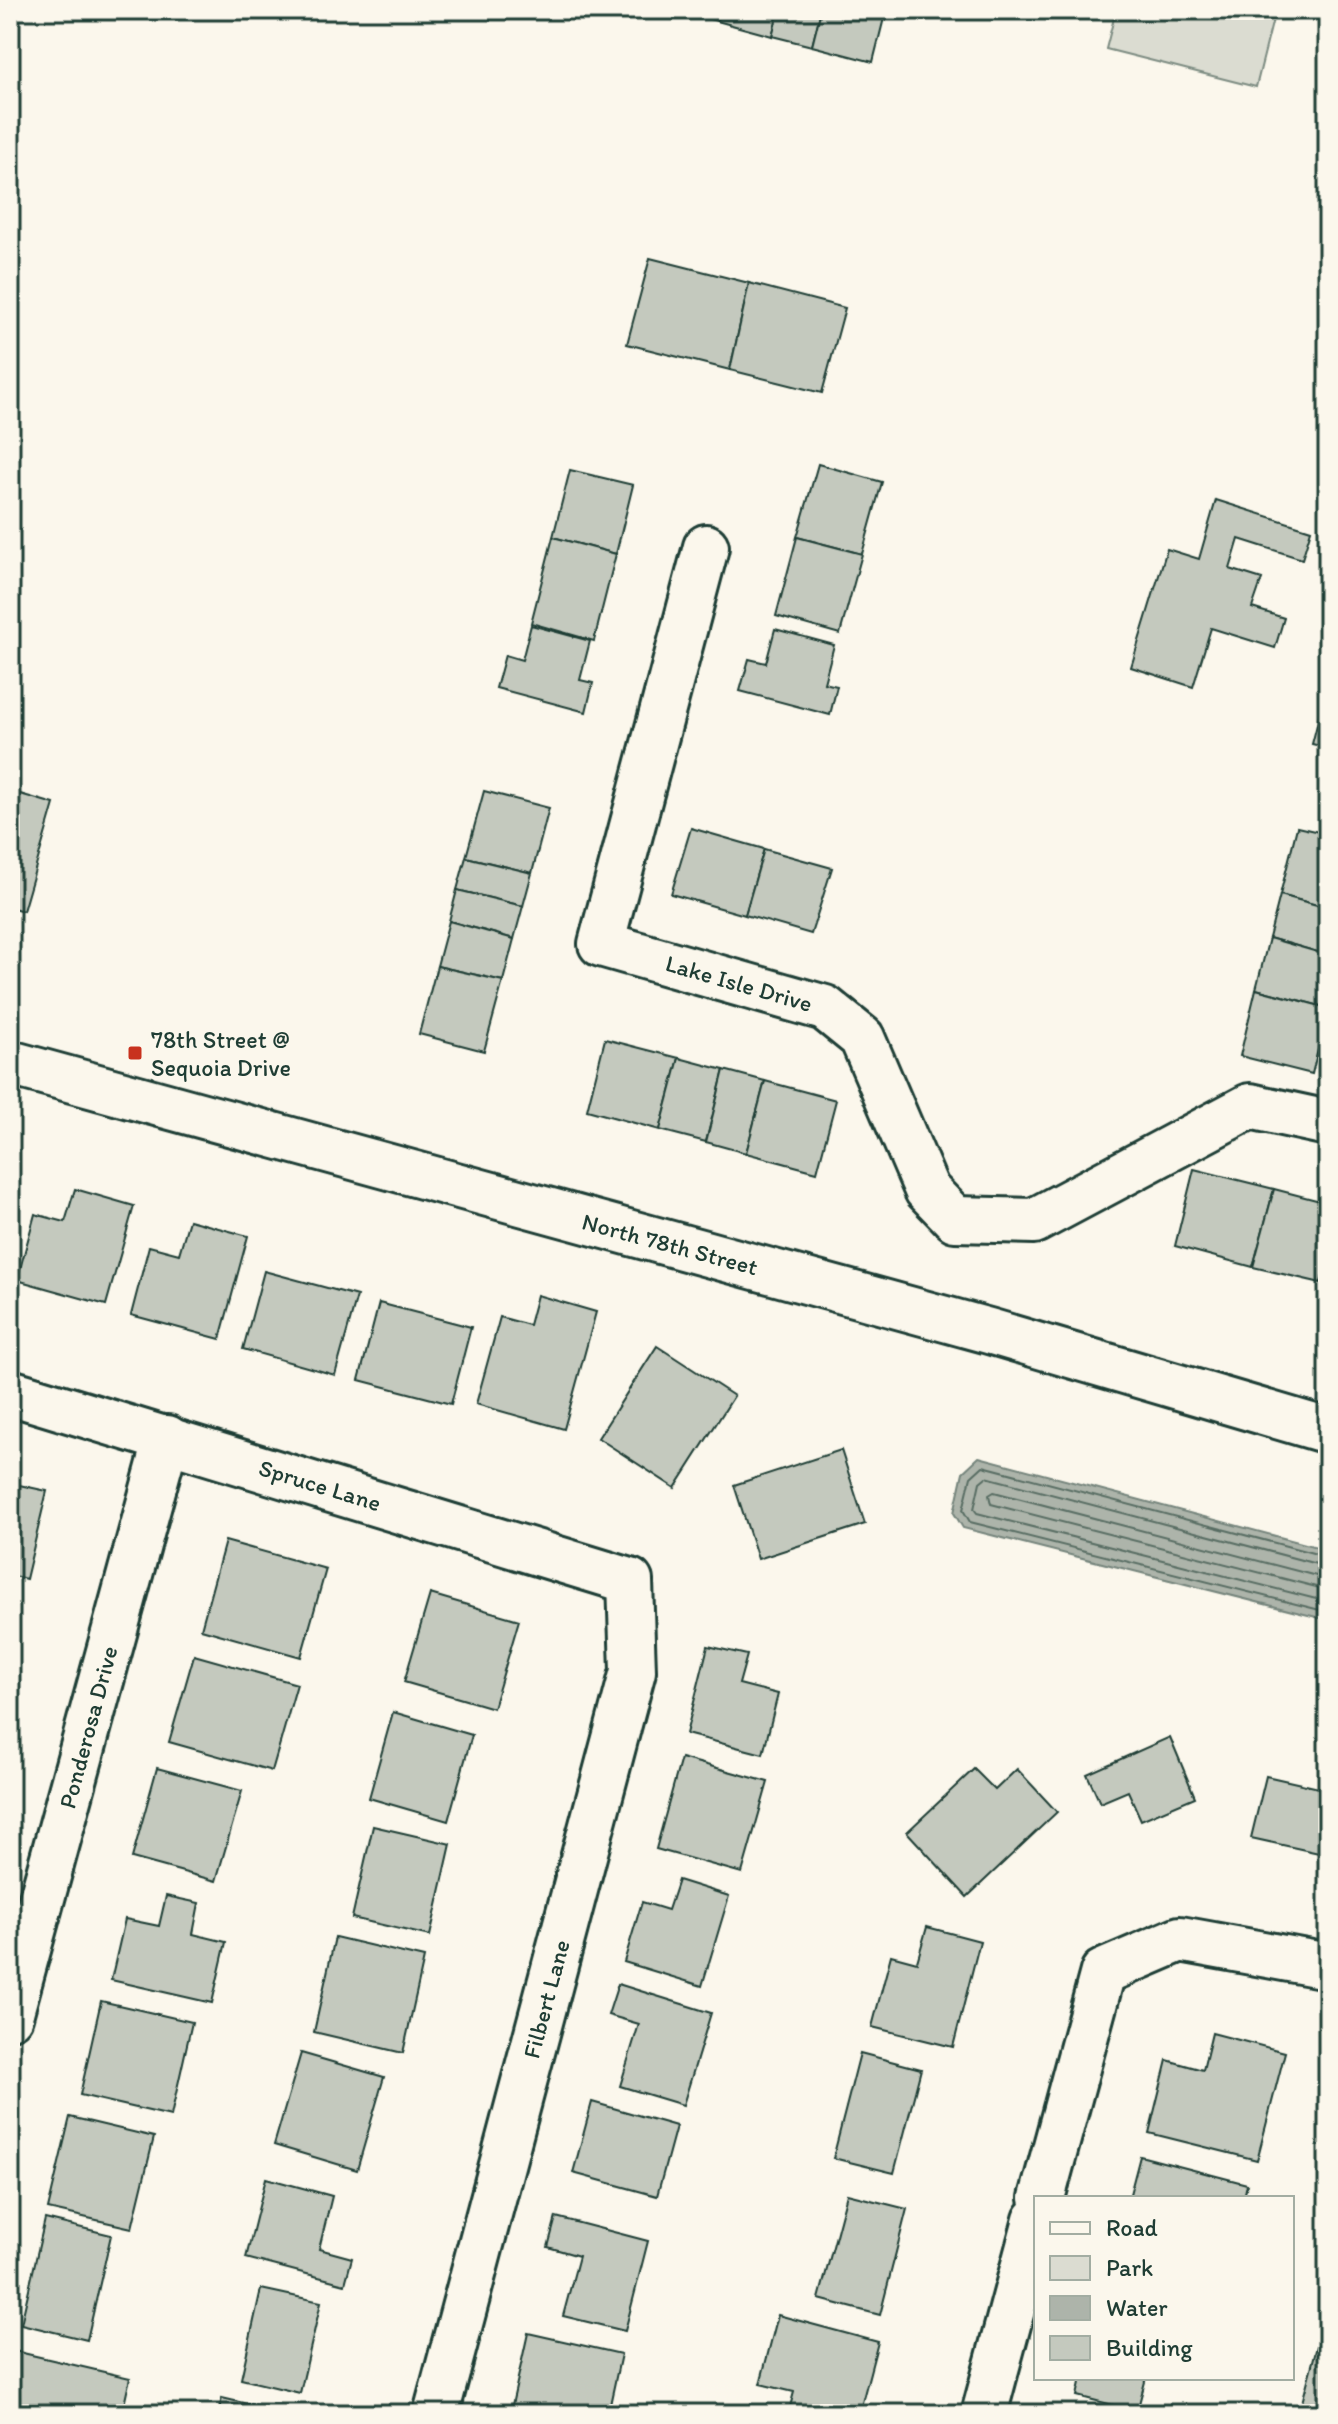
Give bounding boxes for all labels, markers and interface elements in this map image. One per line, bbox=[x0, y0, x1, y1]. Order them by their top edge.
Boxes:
street label: Lake Isle Drive bbox=[662, 948, 816, 1018]
place label: 78th Street @ Sequoia Drive bbox=[151, 1025, 291, 1082]
marker: 78th Street @ Sequoia Drive bbox=[126, 1044, 144, 1062]
street label: North 78th Street bbox=[579, 1207, 761, 1281]
street label: Spruce Lane bbox=[255, 1453, 385, 1517]
street label: Ponderosa Drive bbox=[52, 1643, 124, 1811]
street label: Filbert Lane bbox=[516, 1936, 576, 2062]
legend bbox=[1034, 2196, 1294, 2380]
text: Road bbox=[1106, 2213, 1158, 2242]
text: Park bbox=[1106, 2253, 1153, 2282]
text: Water bbox=[1106, 2293, 1168, 2322]
text: Building bbox=[1106, 2333, 1193, 2362]

